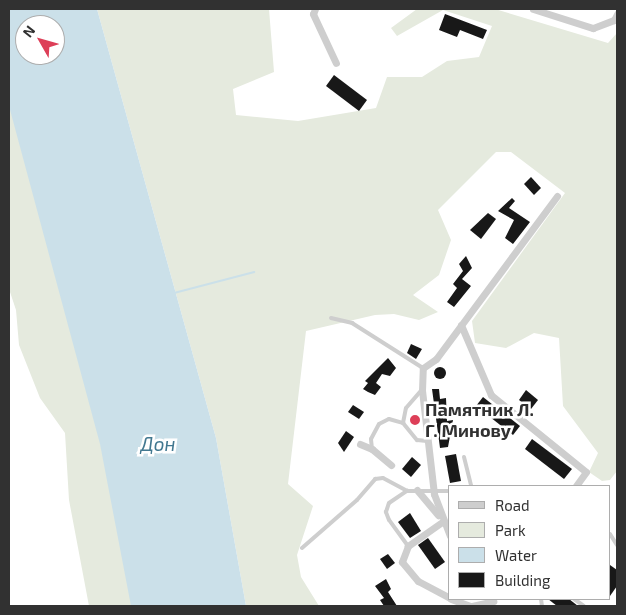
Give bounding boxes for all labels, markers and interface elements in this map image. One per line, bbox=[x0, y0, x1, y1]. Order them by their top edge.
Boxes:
north arrow bbox=[15, 15, 65, 65]
text: N bbox=[19, 22, 38, 40]
place label: Памятник Л. Г. Минову bbox=[425, 399, 534, 442]
marker: Памятник Л. Г. Минову bbox=[409, 414, 421, 426]
water label: Дон bbox=[141, 433, 175, 455]
legend bbox=[448, 485, 611, 600]
text: Road bbox=[495, 496, 530, 514]
text: Park bbox=[495, 521, 526, 539]
text: Water bbox=[495, 546, 537, 564]
text: Building bbox=[495, 571, 550, 589]

